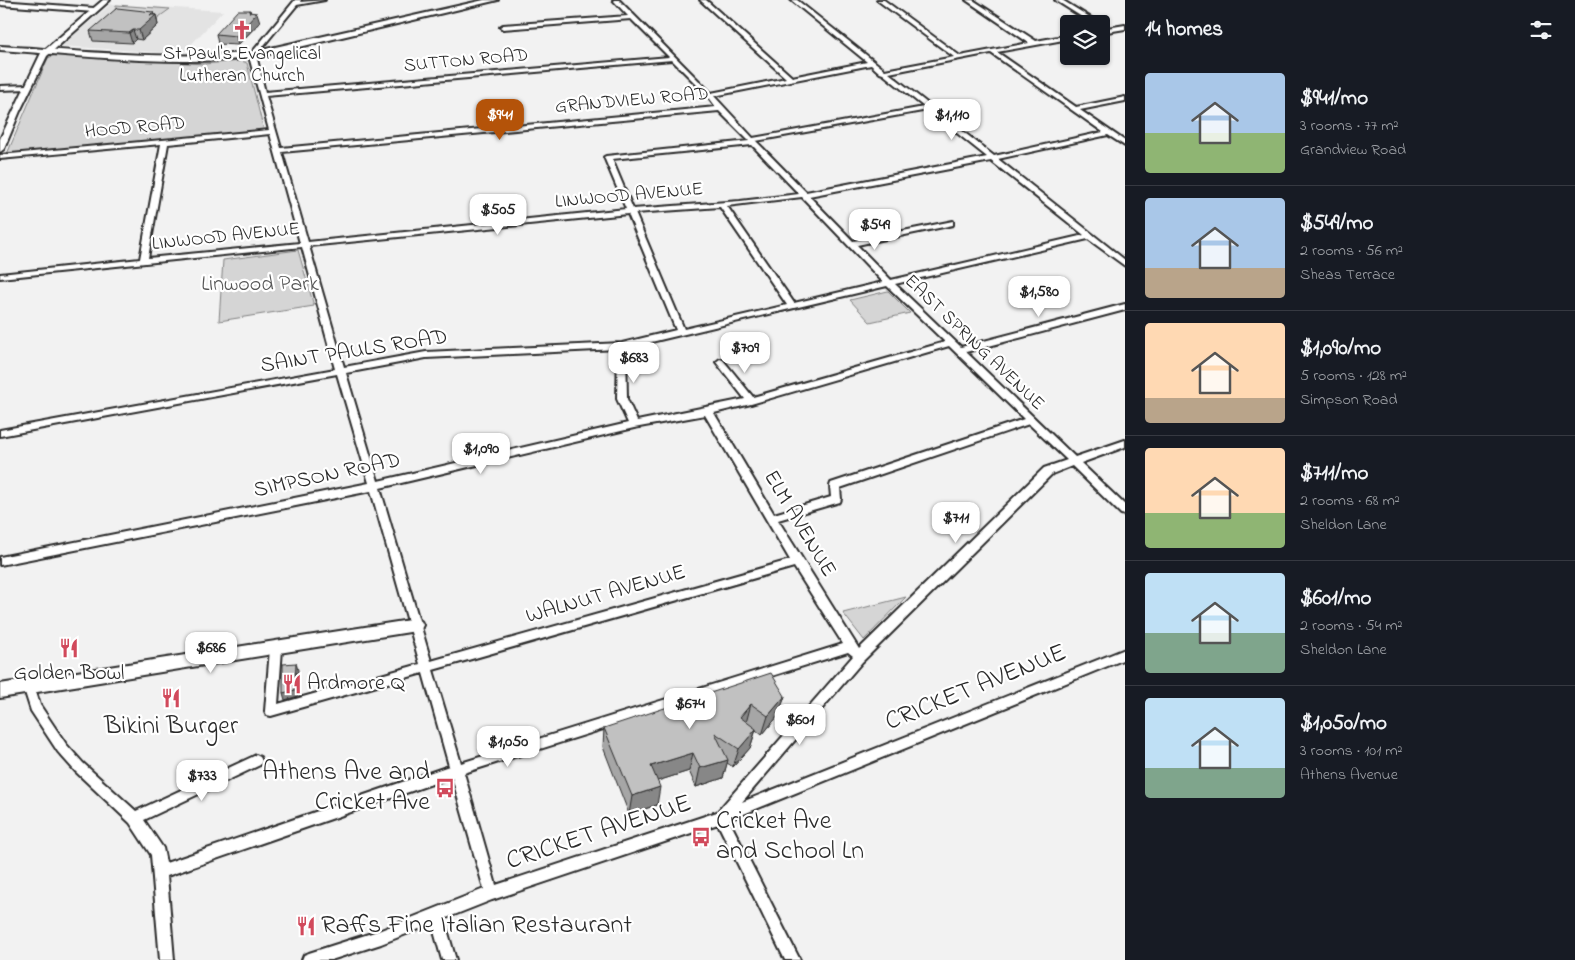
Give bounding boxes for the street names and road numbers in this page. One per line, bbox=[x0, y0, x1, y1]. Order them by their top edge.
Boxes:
street label: SUTTON ROAD bbox=[403, 42, 529, 80]
street label: GRANDVIEW ROAD bbox=[554, 81, 710, 121]
street label: HOOD ROAD bbox=[84, 110, 186, 146]
street label: LINWOOD AVENUE bbox=[554, 176, 704, 216]
street label: LINWOOD AVENUE bbox=[151, 216, 301, 258]
street label: EAST SPRING AVENUE bbox=[898, 269, 1050, 417]
street label: SAINT PAULS ROAD bbox=[258, 321, 450, 383]
street label: SIMPSON ROAD bbox=[251, 445, 403, 507]
street label: ELM AVENUE bbox=[754, 464, 844, 584]
street label: WALNUT AVENUE bbox=[522, 557, 690, 633]
street label: CRICKET AVENUE bbox=[880, 634, 1072, 742]
street label: CRICKET AVENUE bbox=[502, 785, 696, 881]

